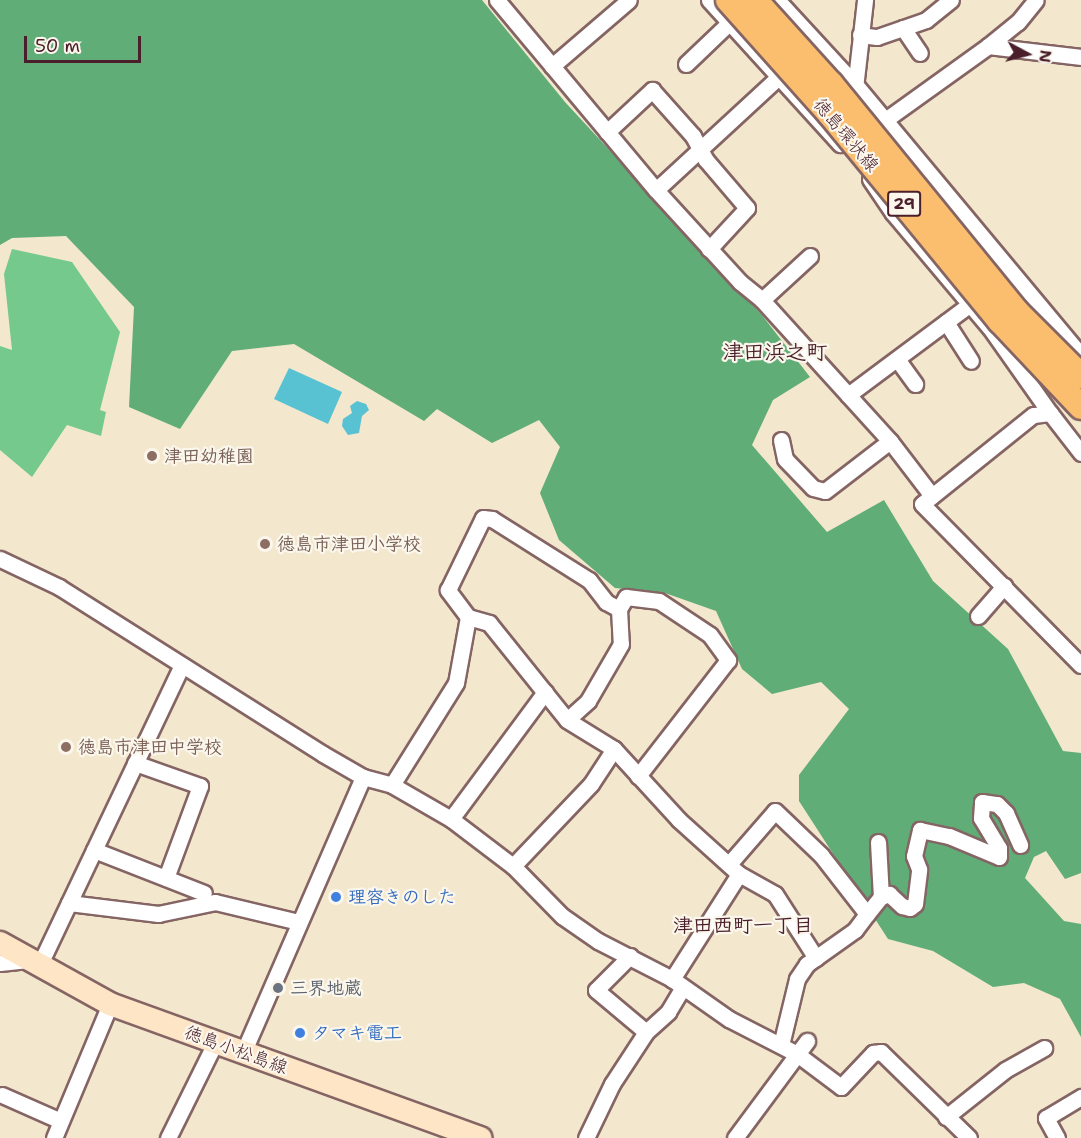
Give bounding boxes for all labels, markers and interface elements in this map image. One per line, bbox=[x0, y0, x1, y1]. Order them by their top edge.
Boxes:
scale bar bbox=[27, 24, 144, 62]
north arrow bbox=[997, 24, 1057, 84]
text: 50 m bbox=[35, 34, 80, 58]
text: N bbox=[1034, 49, 1057, 64]
street label: 徳島環状線 bbox=[809, 94, 883, 176]
road number: 29 bbox=[886, 191, 922, 217]
district label: 津田浜之町 bbox=[723, 339, 827, 365]
place label: 津田幼稚園 bbox=[164, 445, 254, 467]
marker: 津田幼稚園 bbox=[145, 449, 159, 463]
place label: 徳島市津田小学校 bbox=[277, 533, 421, 555]
marker: 徳島市津田小学校 bbox=[258, 537, 272, 551]
place label: 徳島市津田中学校 bbox=[78, 736, 222, 758]
marker: 徳島市津田中学校 bbox=[59, 740, 73, 754]
place label: 理容きのした bbox=[348, 886, 456, 908]
marker: 理容きのした bbox=[329, 890, 343, 904]
district label: 津田西町一丁目 bbox=[673, 913, 813, 937]
place label: 三界地蔵 bbox=[290, 977, 362, 999]
marker: 三界地蔵 bbox=[271, 981, 285, 995]
street label: 徳島小松島線 bbox=[182, 1021, 290, 1079]
place label: タマキ電工 bbox=[312, 1022, 402, 1044]
marker: タマキ電工 bbox=[293, 1026, 307, 1040]

